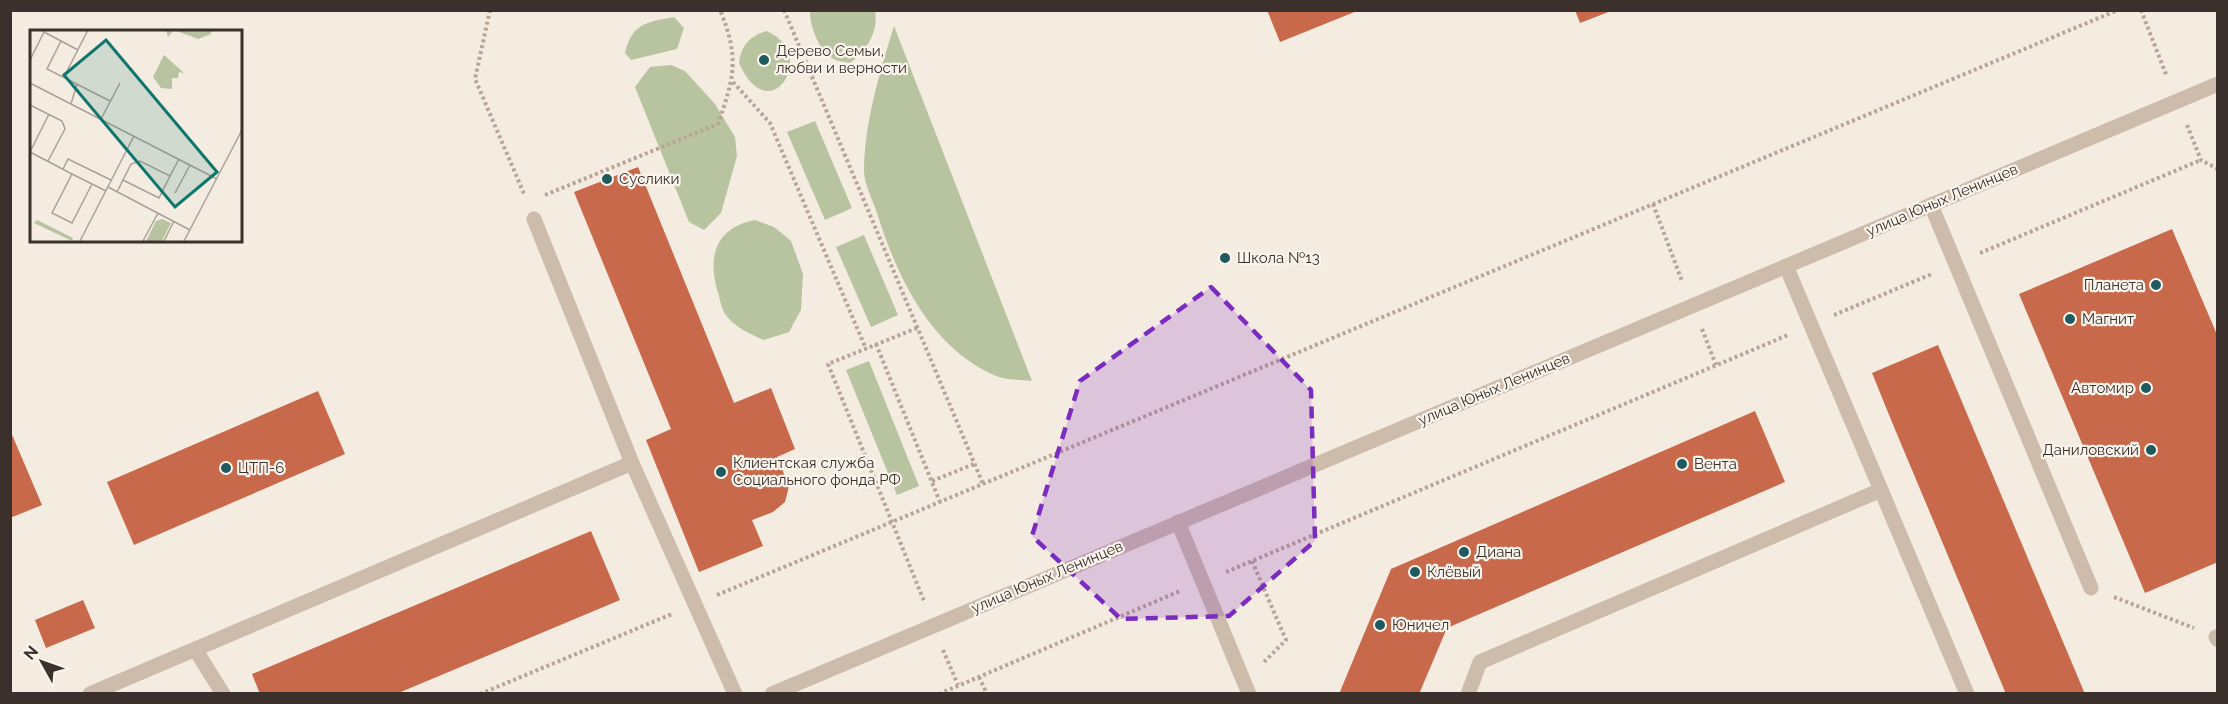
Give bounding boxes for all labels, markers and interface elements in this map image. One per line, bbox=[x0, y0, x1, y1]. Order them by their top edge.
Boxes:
inset map bbox=[30, 30, 242, 242]
place label: Дерево Семьи, любви и верности bbox=[776, 42, 907, 77]
marker: Дерево Семьи, любви и верности bbox=[757, 53, 771, 67]
street label: улица Юных Ленинцев bbox=[1864, 160, 2020, 240]
place label: Суслики bbox=[619, 170, 680, 188]
marker: Суслики bbox=[600, 172, 614, 186]
place label: Школа №13 bbox=[1237, 249, 1320, 267]
marker: Школа №13 bbox=[1218, 251, 1232, 265]
place label: Планета bbox=[2084, 276, 2144, 294]
marker: Планета bbox=[2149, 278, 2163, 292]
place label: Магнит bbox=[2082, 310, 2134, 328]
marker: Магнит bbox=[2063, 312, 2077, 326]
street label: улица Юных Ленинцев bbox=[1416, 349, 1572, 429]
place label: Автомир bbox=[2071, 379, 2134, 397]
marker: Автомир bbox=[2139, 381, 2153, 395]
place label: Даниловский bbox=[2043, 441, 2139, 459]
marker: Даниловский bbox=[2144, 443, 2158, 457]
place label: Клиентская служба Социального фонда РФ bbox=[733, 454, 901, 489]
place label: Вента bbox=[1694, 455, 1737, 473]
marker: Вента bbox=[1675, 457, 1689, 471]
place label: ЦТП-6 bbox=[238, 459, 284, 477]
marker: ЦТП-6 bbox=[219, 461, 233, 475]
marker: Клиентская служба Социального фонда РФ bbox=[714, 465, 728, 479]
street label: улица Юных Ленинцев bbox=[969, 537, 1125, 617]
place label: Диана bbox=[1476, 543, 1521, 561]
marker: Диана bbox=[1457, 545, 1471, 559]
place label: Клёвый bbox=[1427, 563, 1481, 581]
marker: Клёвый bbox=[1408, 565, 1422, 579]
place label: Юничел bbox=[1392, 616, 1449, 634]
marker: Юничел bbox=[1373, 618, 1387, 632]
north arrow bbox=[12, 632, 72, 692]
text: N bbox=[20, 642, 42, 663]

